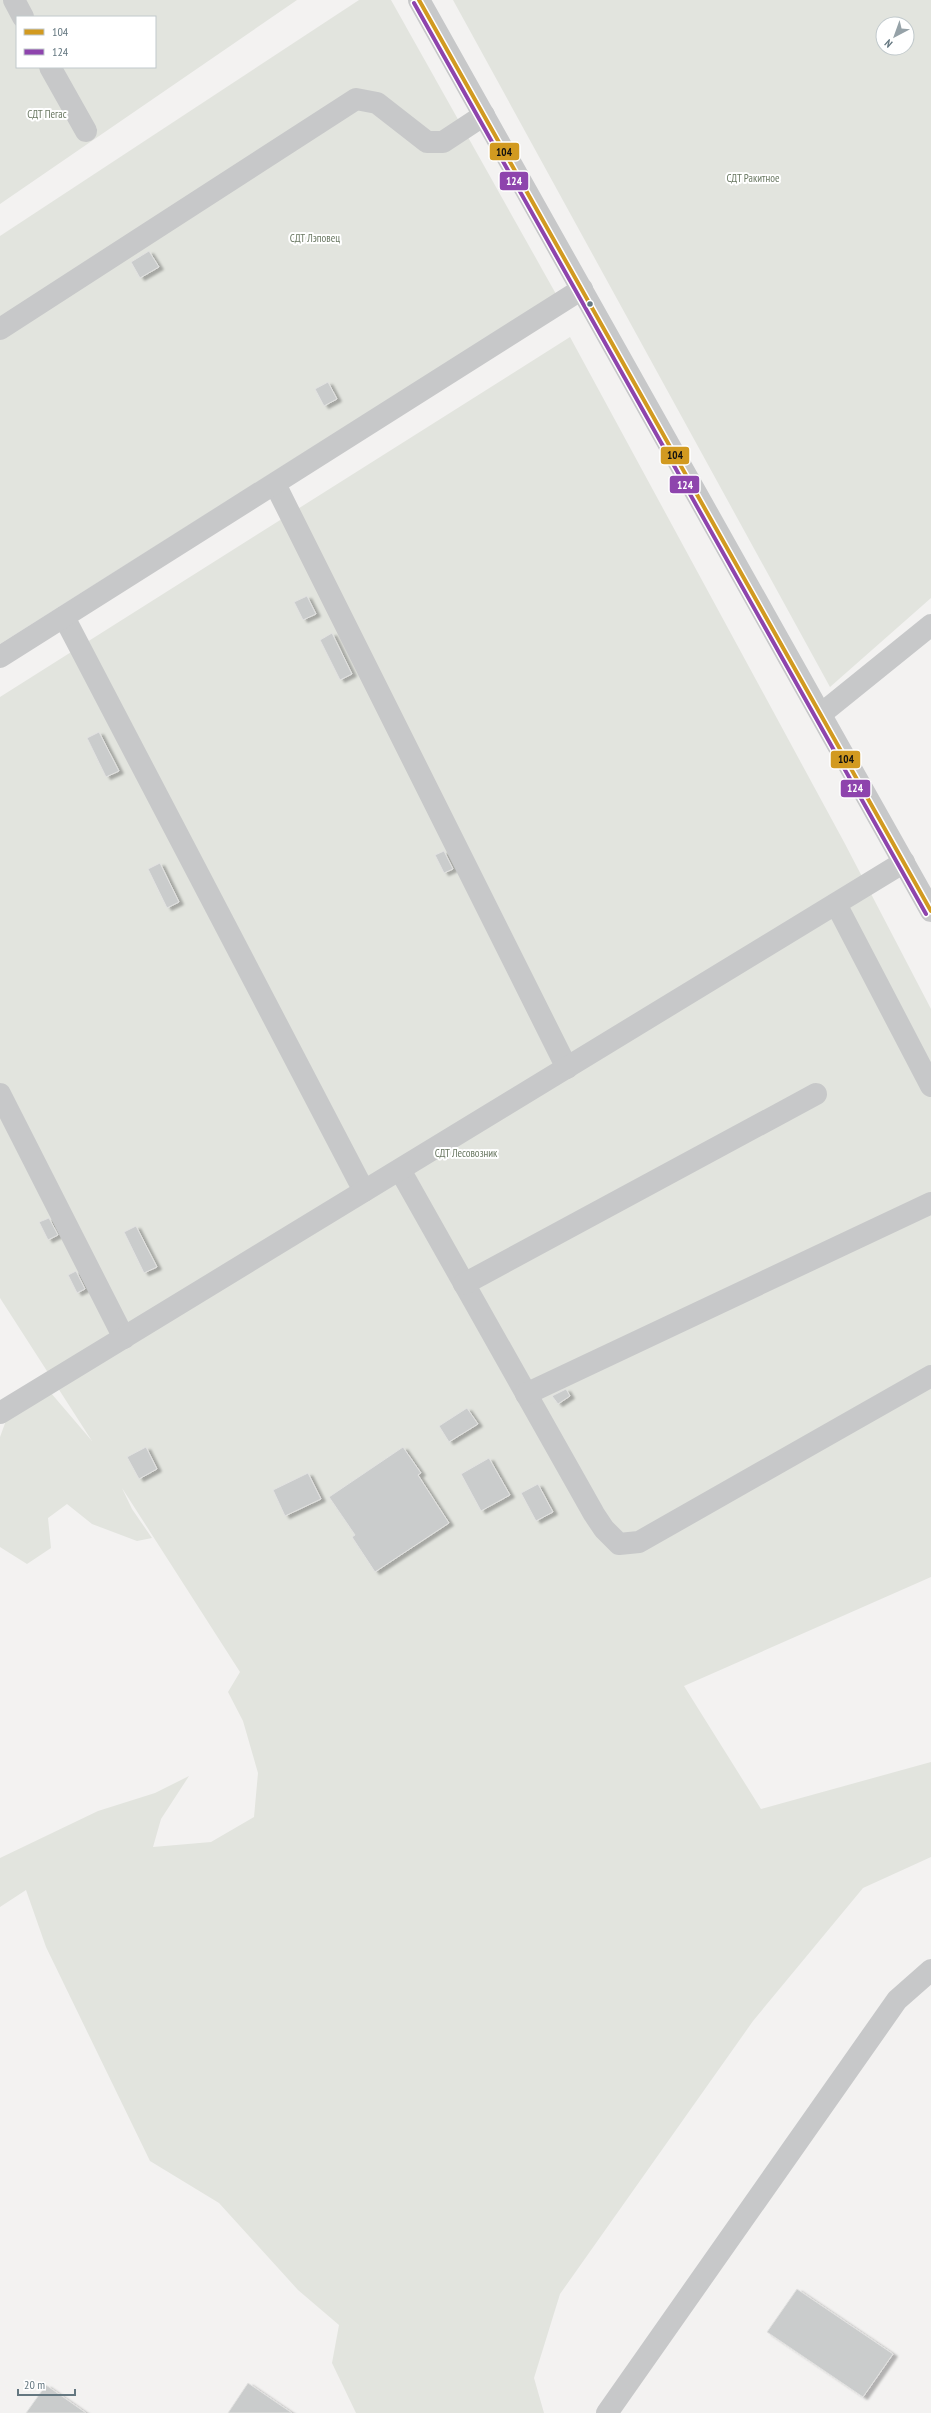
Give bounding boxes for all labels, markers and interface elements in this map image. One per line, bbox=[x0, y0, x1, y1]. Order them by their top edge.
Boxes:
legend bbox=[16, 16, 156, 68]
north arrow bbox=[875, 16, 915, 56]
text: 104 bbox=[52, 24, 69, 39]
text: N bbox=[882, 36, 895, 51]
text: 124 bbox=[52, 44, 69, 59]
park label: СДТ Пегас bbox=[27, 107, 67, 121]
line badge: 104 bbox=[489, 142, 520, 161]
text: 104 bbox=[496, 145, 513, 159]
line badge: 124 bbox=[499, 171, 529, 191]
park label: СДТ Ракитное bbox=[726, 171, 780, 185]
text: 124 bbox=[506, 174, 523, 188]
park label: СДТ Лэповец bbox=[290, 231, 340, 245]
unlabelled marker bbox=[585, 299, 595, 309]
line badge: 104 bbox=[660, 446, 690, 465]
text: 104 bbox=[667, 448, 684, 462]
line badge: 124 bbox=[669, 475, 700, 494]
text: 124 bbox=[677, 478, 694, 492]
line badge: 104 bbox=[830, 750, 861, 769]
text: 104 bbox=[838, 752, 855, 766]
line badge: 124 bbox=[840, 779, 871, 798]
text: 124 bbox=[847, 781, 864, 795]
park label: СДТ Лесовозник bbox=[435, 1146, 498, 1160]
scale bar bbox=[18, 2371, 75, 2397]
text: 20 m bbox=[24, 2377, 45, 2392]

